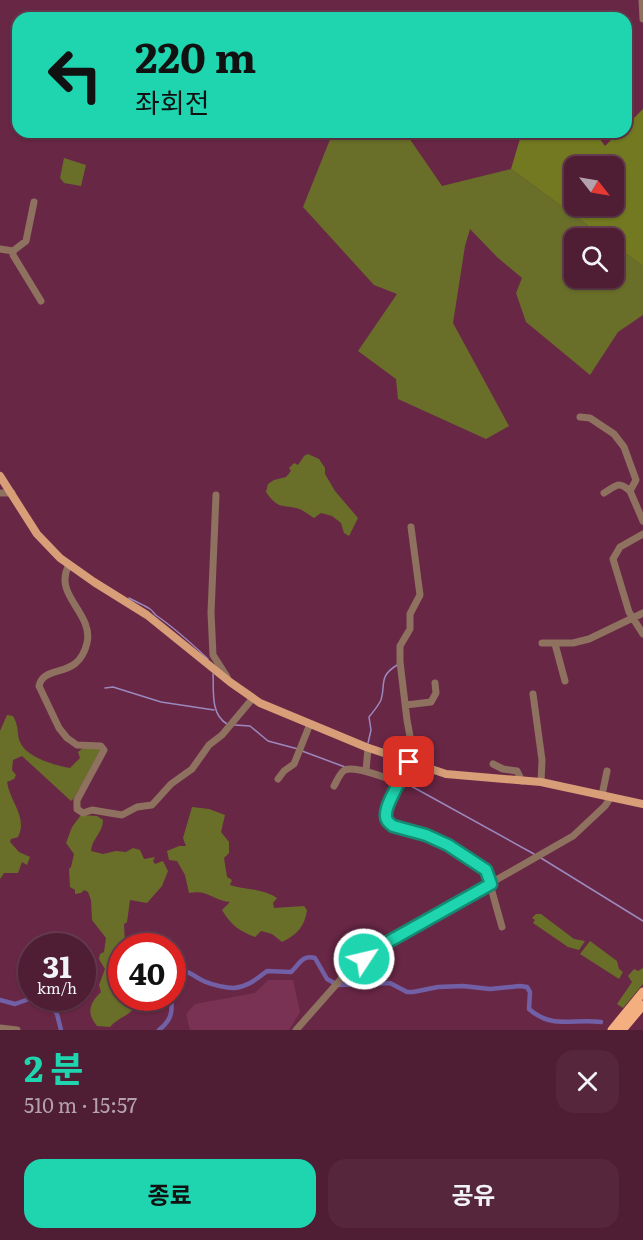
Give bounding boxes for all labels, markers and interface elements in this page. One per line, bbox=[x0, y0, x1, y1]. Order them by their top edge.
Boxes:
text: 220 m bbox=[135, 24, 256, 86]
icon: left bbox=[36, 36, 114, 114]
text: 좌회전 bbox=[135, 81, 210, 121]
north arrow bbox=[564, 156, 624, 216]
map controls bbox=[564, 156, 624, 288]
button: search bbox=[564, 228, 624, 288]
pin bbox=[383, 736, 434, 787]
icon: arrive bbox=[392, 745, 425, 778]
position arrow bbox=[332, 927, 396, 991]
speed limit sign: 40 bbox=[108, 933, 186, 1011]
text: 31 bbox=[42, 943, 72, 987]
text: km/h bbox=[37, 976, 77, 999]
text: 2 분 bbox=[24, 1040, 84, 1093]
button: close bbox=[556, 1050, 619, 1113]
text: 510 m · 15:57 bbox=[24, 1089, 137, 1119]
button: 종료 bbox=[24, 1159, 316, 1228]
button: 공유 bbox=[328, 1159, 619, 1228]

